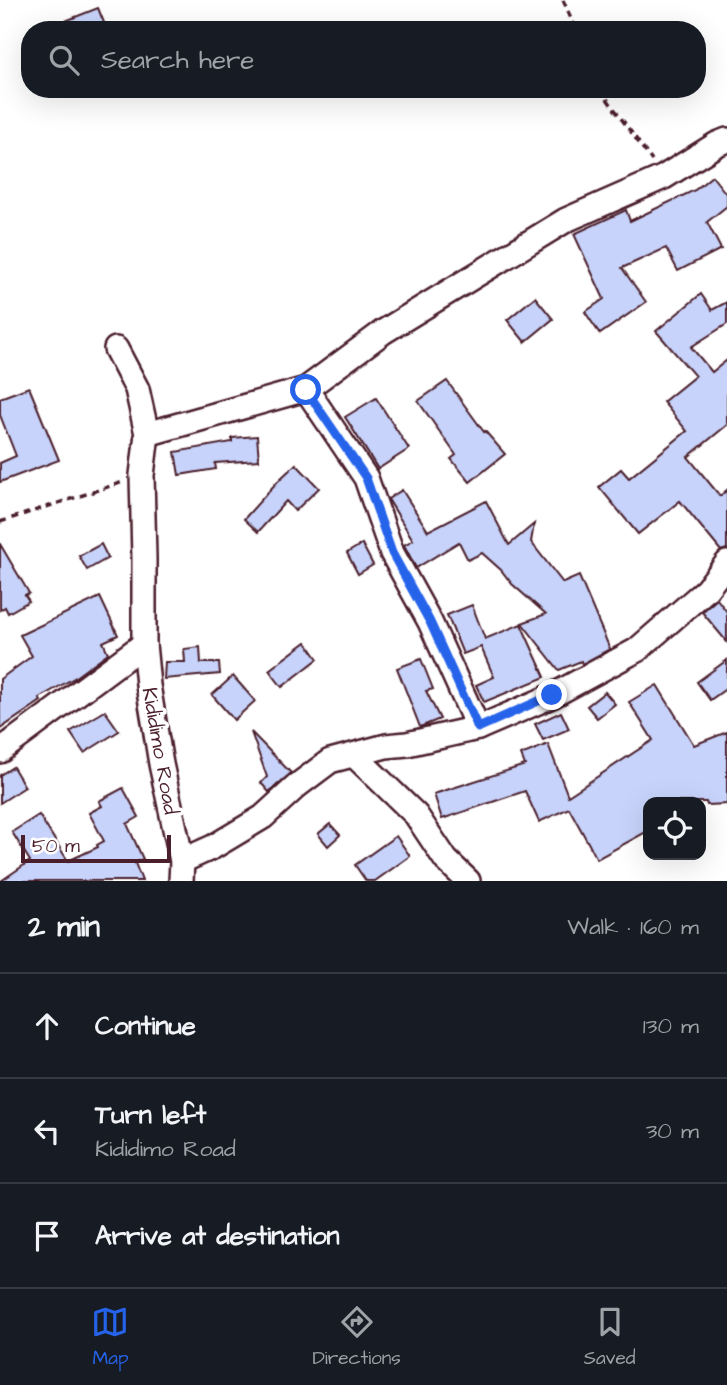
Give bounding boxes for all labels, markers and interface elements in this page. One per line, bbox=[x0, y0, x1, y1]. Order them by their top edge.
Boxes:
search box bbox=[21, 21, 706, 98]
icon: search bbox=[45, 41, 83, 79]
text: Search here bbox=[101, 42, 254, 78]
route start bbox=[290, 374, 321, 405]
route end bbox=[536, 679, 567, 710]
street label: Kididimo Road bbox=[135, 685, 185, 817]
map controls bbox=[643, 797, 706, 860]
button: locate bbox=[643, 797, 706, 860]
scale bar bbox=[21, 832, 172, 864]
text: 50 m bbox=[32, 833, 80, 860]
text: 2 min bbox=[28, 906, 100, 948]
text: Walk · 160 m bbox=[567, 911, 699, 943]
icon: ahead bbox=[28, 1007, 66, 1045]
text: Continue bbox=[95, 1008, 196, 1044]
text: 130 m bbox=[643, 1010, 699, 1042]
text: Turn left bbox=[95, 1097, 206, 1133]
icon: left bbox=[28, 1112, 66, 1150]
text: 30 m bbox=[646, 1115, 699, 1147]
text: Kididimo Road bbox=[95, 1133, 236, 1165]
icon: arrive bbox=[28, 1217, 66, 1255]
text: Arrive at destination bbox=[95, 1218, 340, 1254]
tab: Map bbox=[91, 1303, 129, 1372]
tab: Directions bbox=[312, 1303, 401, 1372]
tab: Saved bbox=[584, 1303, 635, 1372]

